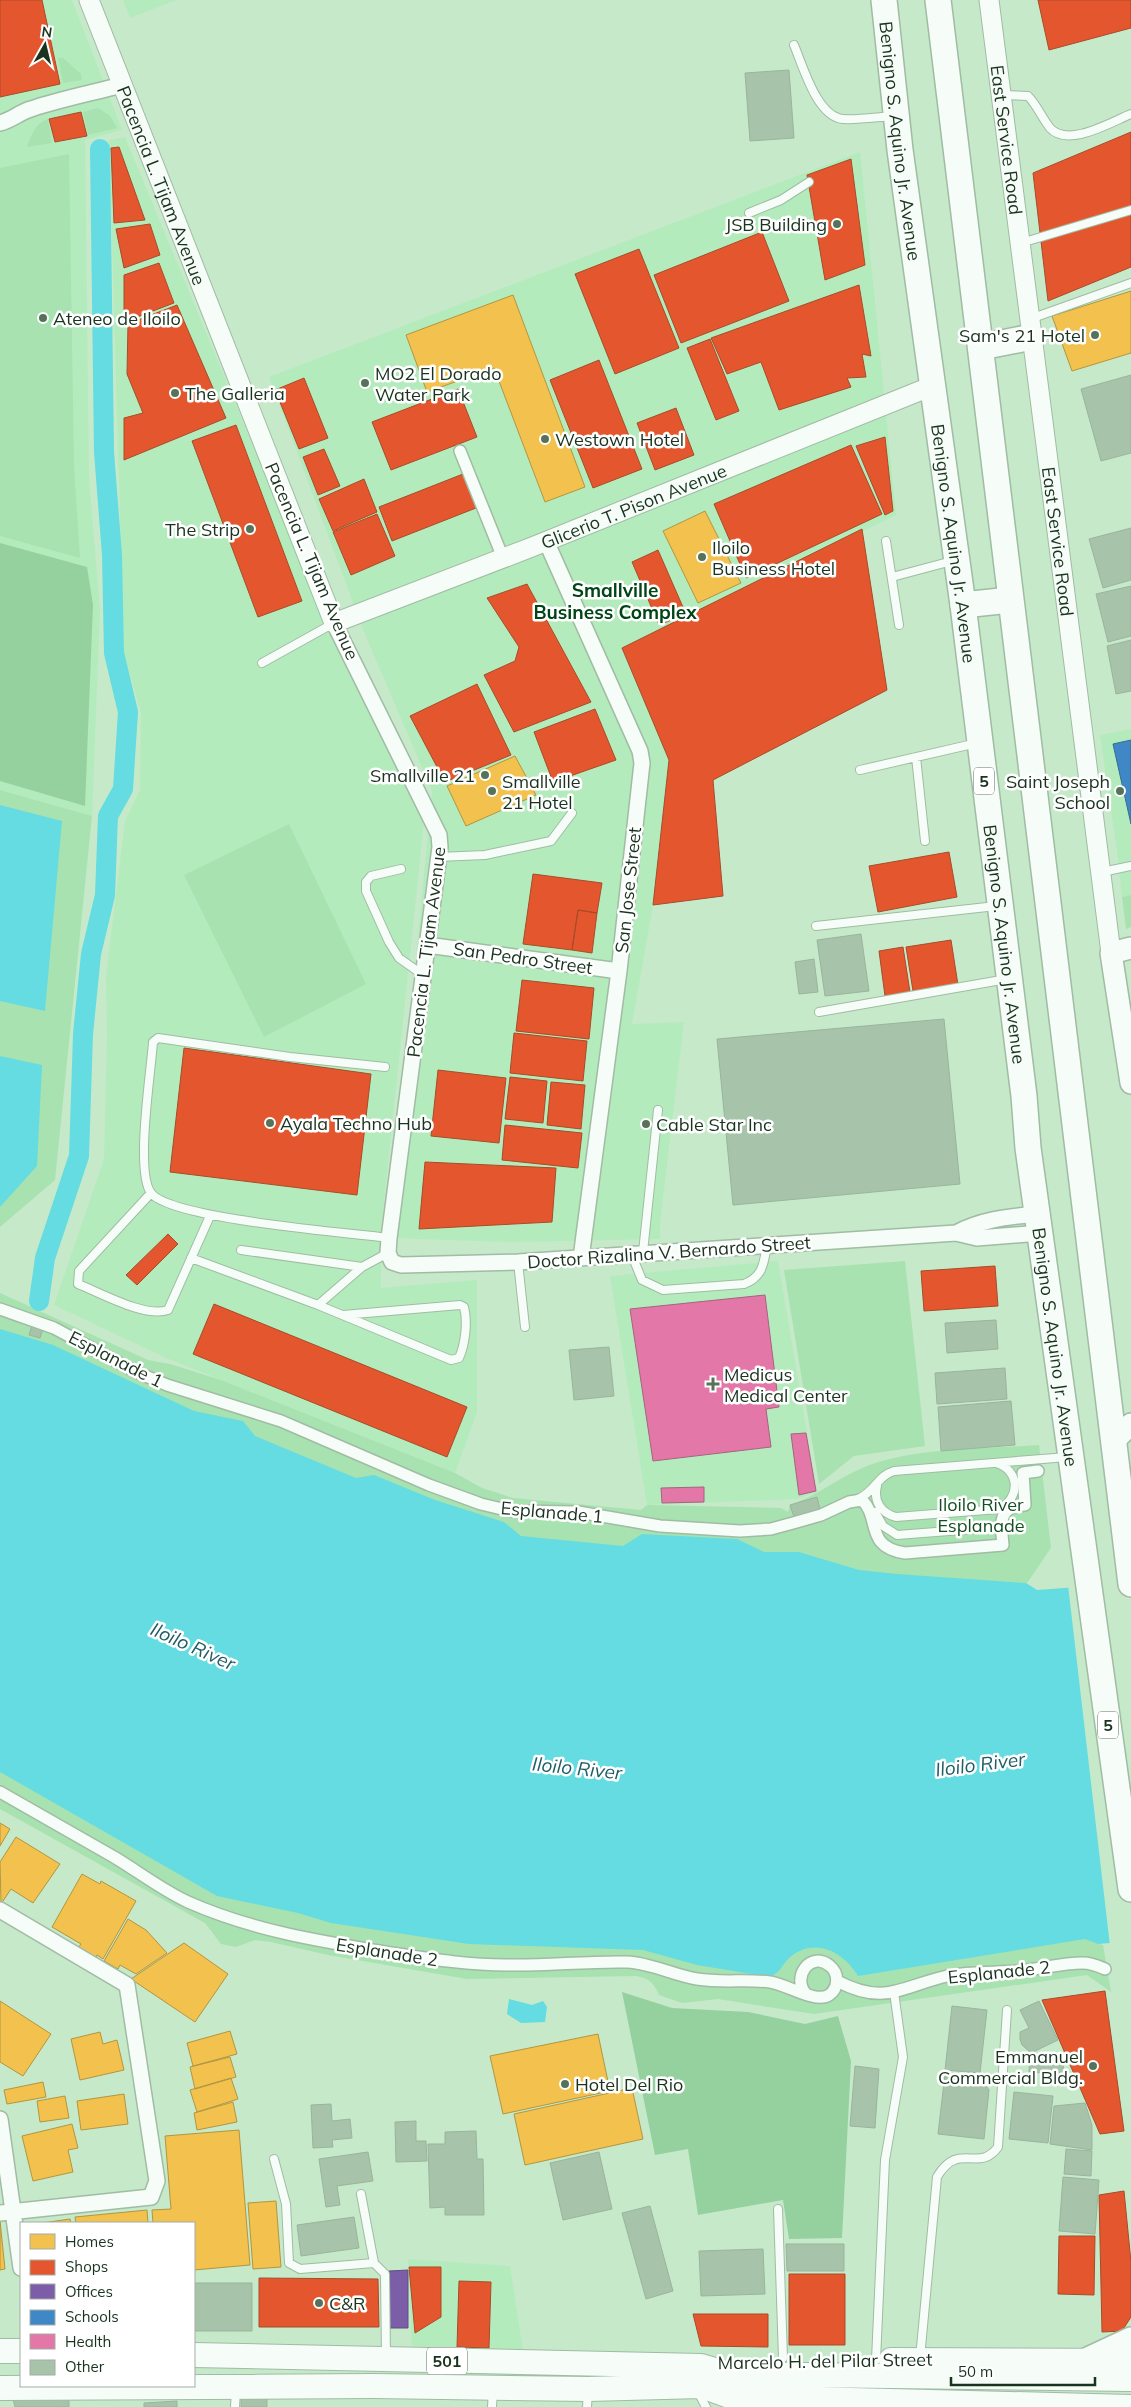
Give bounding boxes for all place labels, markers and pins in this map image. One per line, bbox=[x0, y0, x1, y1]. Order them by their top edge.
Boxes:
place label: JSB Building bbox=[725, 213, 827, 236]
marker: JSB Building bbox=[831, 218, 843, 230]
place label: Ateneo de Iloilo bbox=[53, 307, 181, 330]
marker: Ateneo de Iloilo bbox=[37, 312, 49, 324]
place label: Sam's 21 Hotel bbox=[959, 324, 1085, 347]
marker: Sam's 21 Hotel bbox=[1089, 329, 1101, 341]
place label: MO2 El Dorado Water Park bbox=[375, 362, 501, 406]
marker: MO2 El Dorado Water Park bbox=[359, 377, 371, 389]
place label: The Galleria bbox=[185, 382, 285, 405]
marker: The Galleria bbox=[169, 387, 181, 399]
place label: Westown Hotel bbox=[555, 428, 684, 451]
marker: Westown Hotel bbox=[539, 433, 551, 445]
place label: The Strip bbox=[165, 518, 240, 541]
marker: The Strip bbox=[244, 523, 256, 535]
place label: Iloilo Business Hotel bbox=[712, 536, 835, 580]
marker: Iloilo Business Hotel bbox=[696, 551, 708, 563]
place label: Smallville 21 bbox=[370, 764, 475, 787]
marker: Smallville 21 bbox=[479, 769, 491, 781]
place label: Smallville 21 Hotel bbox=[502, 770, 581, 814]
place label: Saint Joseph School bbox=[1006, 770, 1110, 814]
marker: Smallville 21 Hotel bbox=[486, 785, 498, 797]
marker: Saint Joseph School bbox=[1114, 785, 1126, 797]
place label: Ayala Techno Hub bbox=[280, 1112, 432, 1135]
place label: Cable Star Inc bbox=[656, 1113, 772, 1136]
marker: Ayala Techno Hub bbox=[264, 1117, 276, 1129]
marker: Cable Star Inc bbox=[640, 1118, 652, 1130]
place label: Medicus Medical Center bbox=[724, 1363, 848, 1407]
marker: Medicus Medical Center bbox=[706, 1377, 720, 1391]
place label: Emmanuel Commercial Bldg. bbox=[938, 2045, 1083, 2089]
marker: Emmanuel Commercial Bldg. bbox=[1087, 2060, 1099, 2072]
place label: Hotel Del Rio bbox=[575, 2073, 683, 2096]
marker: Hotel Del Rio bbox=[559, 2078, 571, 2090]
place label: C&R bbox=[329, 2292, 365, 2315]
marker: C&R bbox=[313, 2297, 325, 2309]

